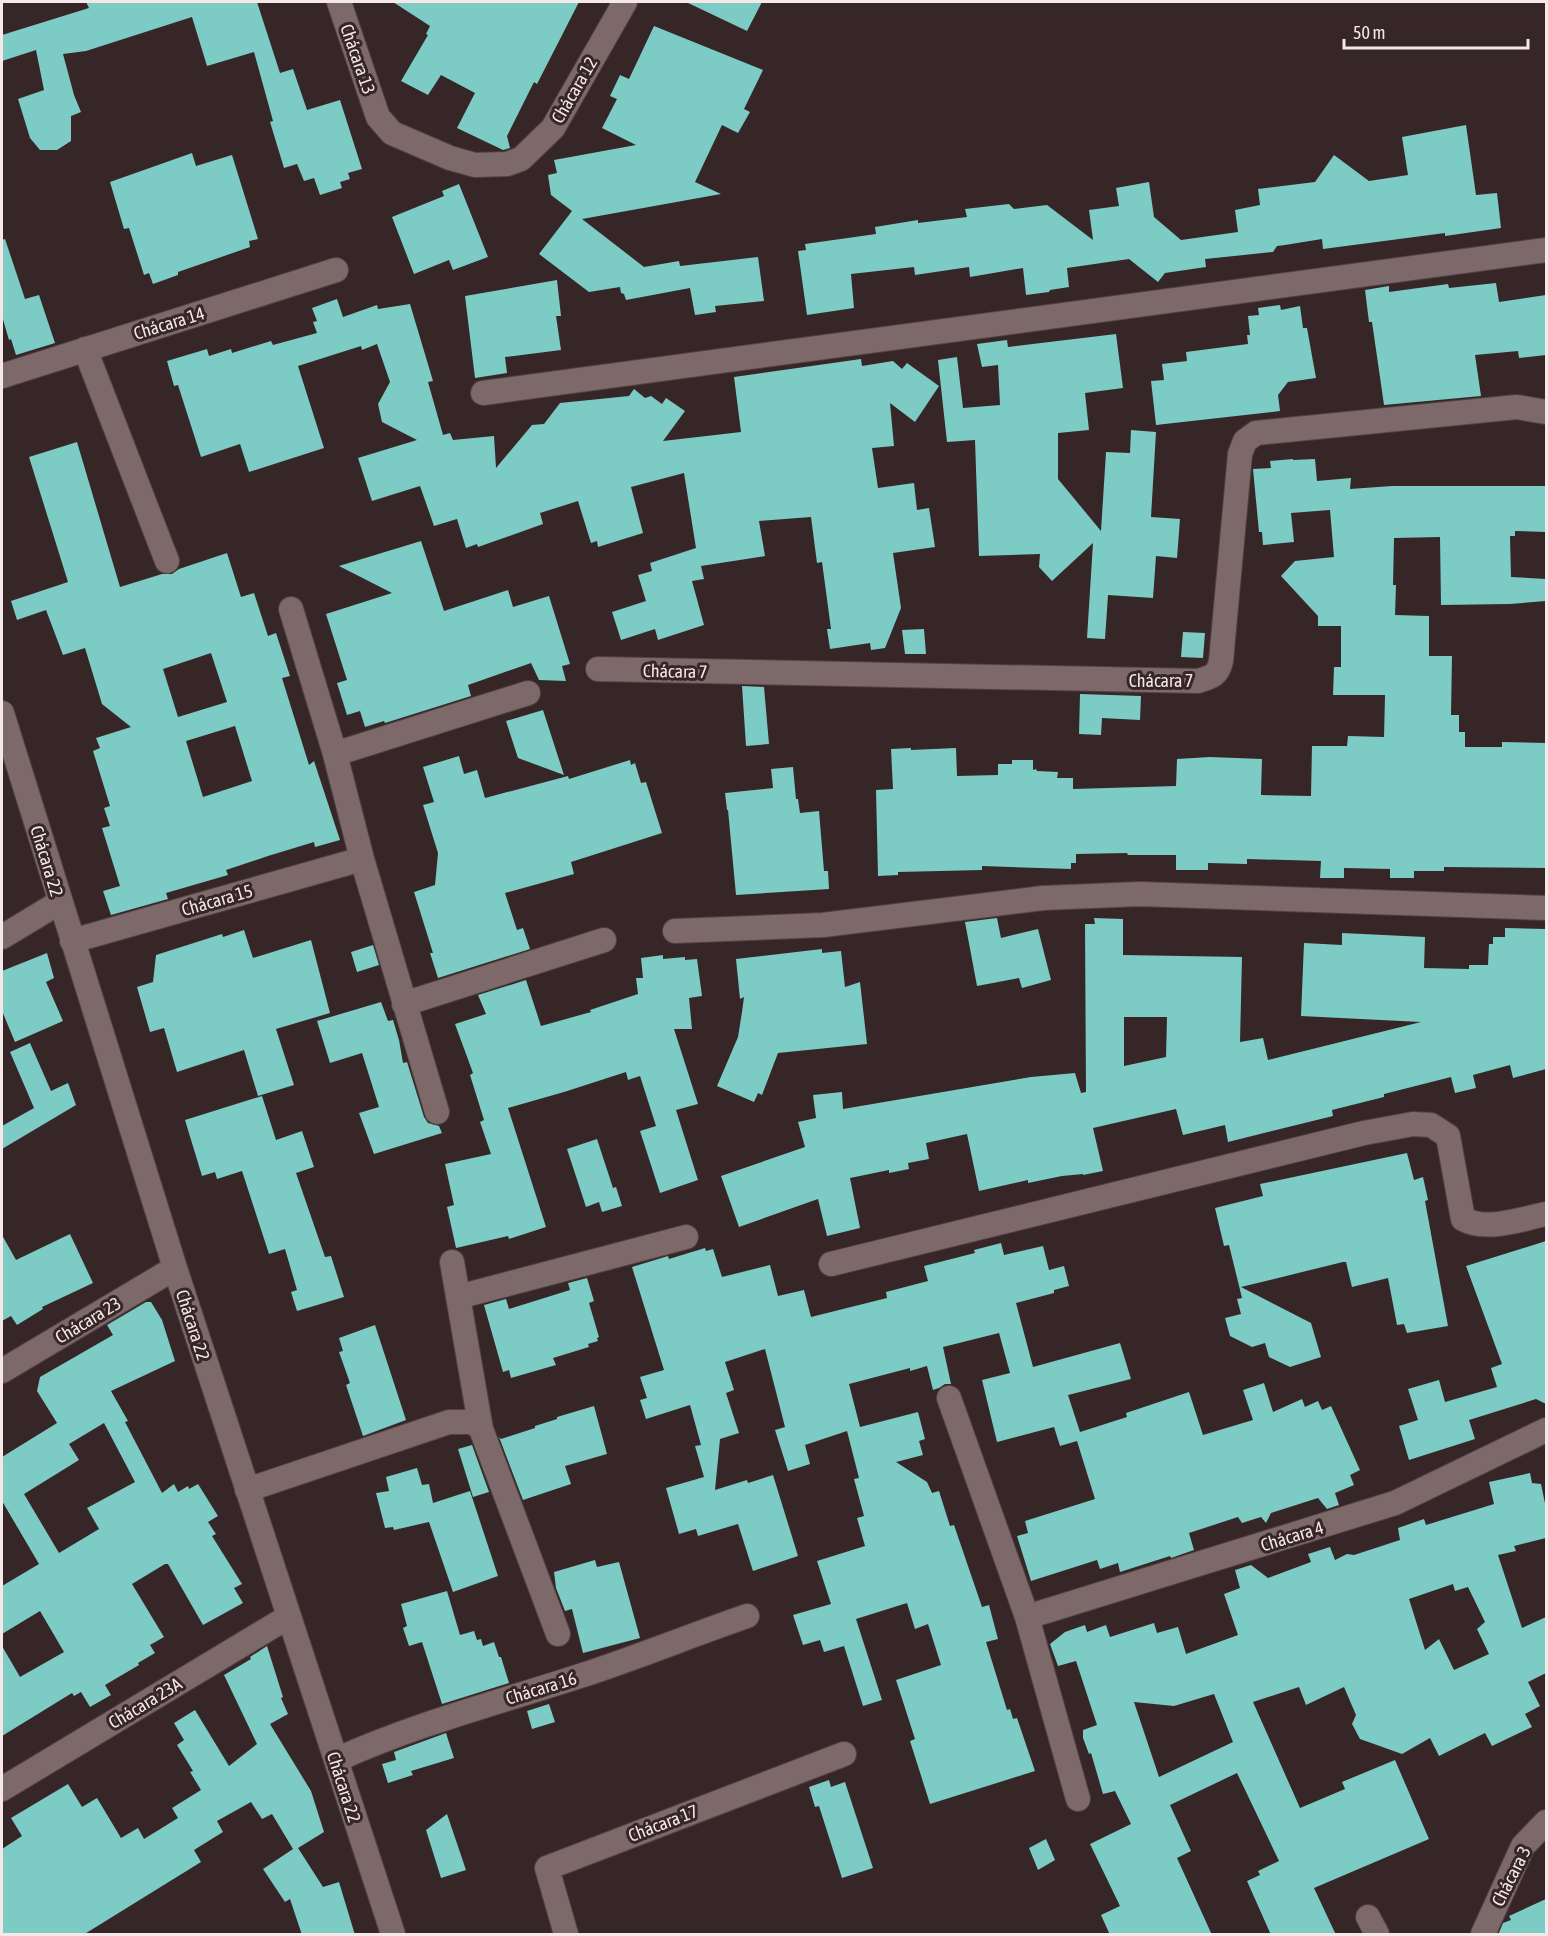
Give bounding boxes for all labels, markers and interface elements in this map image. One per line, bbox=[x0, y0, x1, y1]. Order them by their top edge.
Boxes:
scale bar bbox=[1344, 12, 1528, 50]
street label: Chácara 13 bbox=[336, 21, 380, 97]
text: 50 m bbox=[1353, 22, 1385, 43]
street label: Chácara 12 bbox=[547, 53, 601, 127]
street label: Chácara 14 bbox=[131, 302, 207, 344]
street label: Chácara 7 bbox=[643, 660, 707, 682]
street label: Chácara 7 bbox=[1129, 670, 1193, 691]
street label: Chácara 22 bbox=[26, 823, 68, 899]
street label: Chácara 15 bbox=[179, 880, 255, 920]
street label: Chácara 22 bbox=[172, 1287, 214, 1363]
street label: Chácara 23 bbox=[51, 1292, 125, 1348]
street label: Chácara 4 bbox=[1258, 1517, 1326, 1555]
street label: Chácara 16 bbox=[503, 1667, 579, 1709]
street label: Chácara 23A bbox=[105, 1673, 186, 1733]
street label: Chácara 22 bbox=[323, 1749, 365, 1825]
street label: Chácara 17 bbox=[625, 1800, 701, 1846]
street label: Chácara 3 bbox=[1487, 1843, 1535, 1909]

